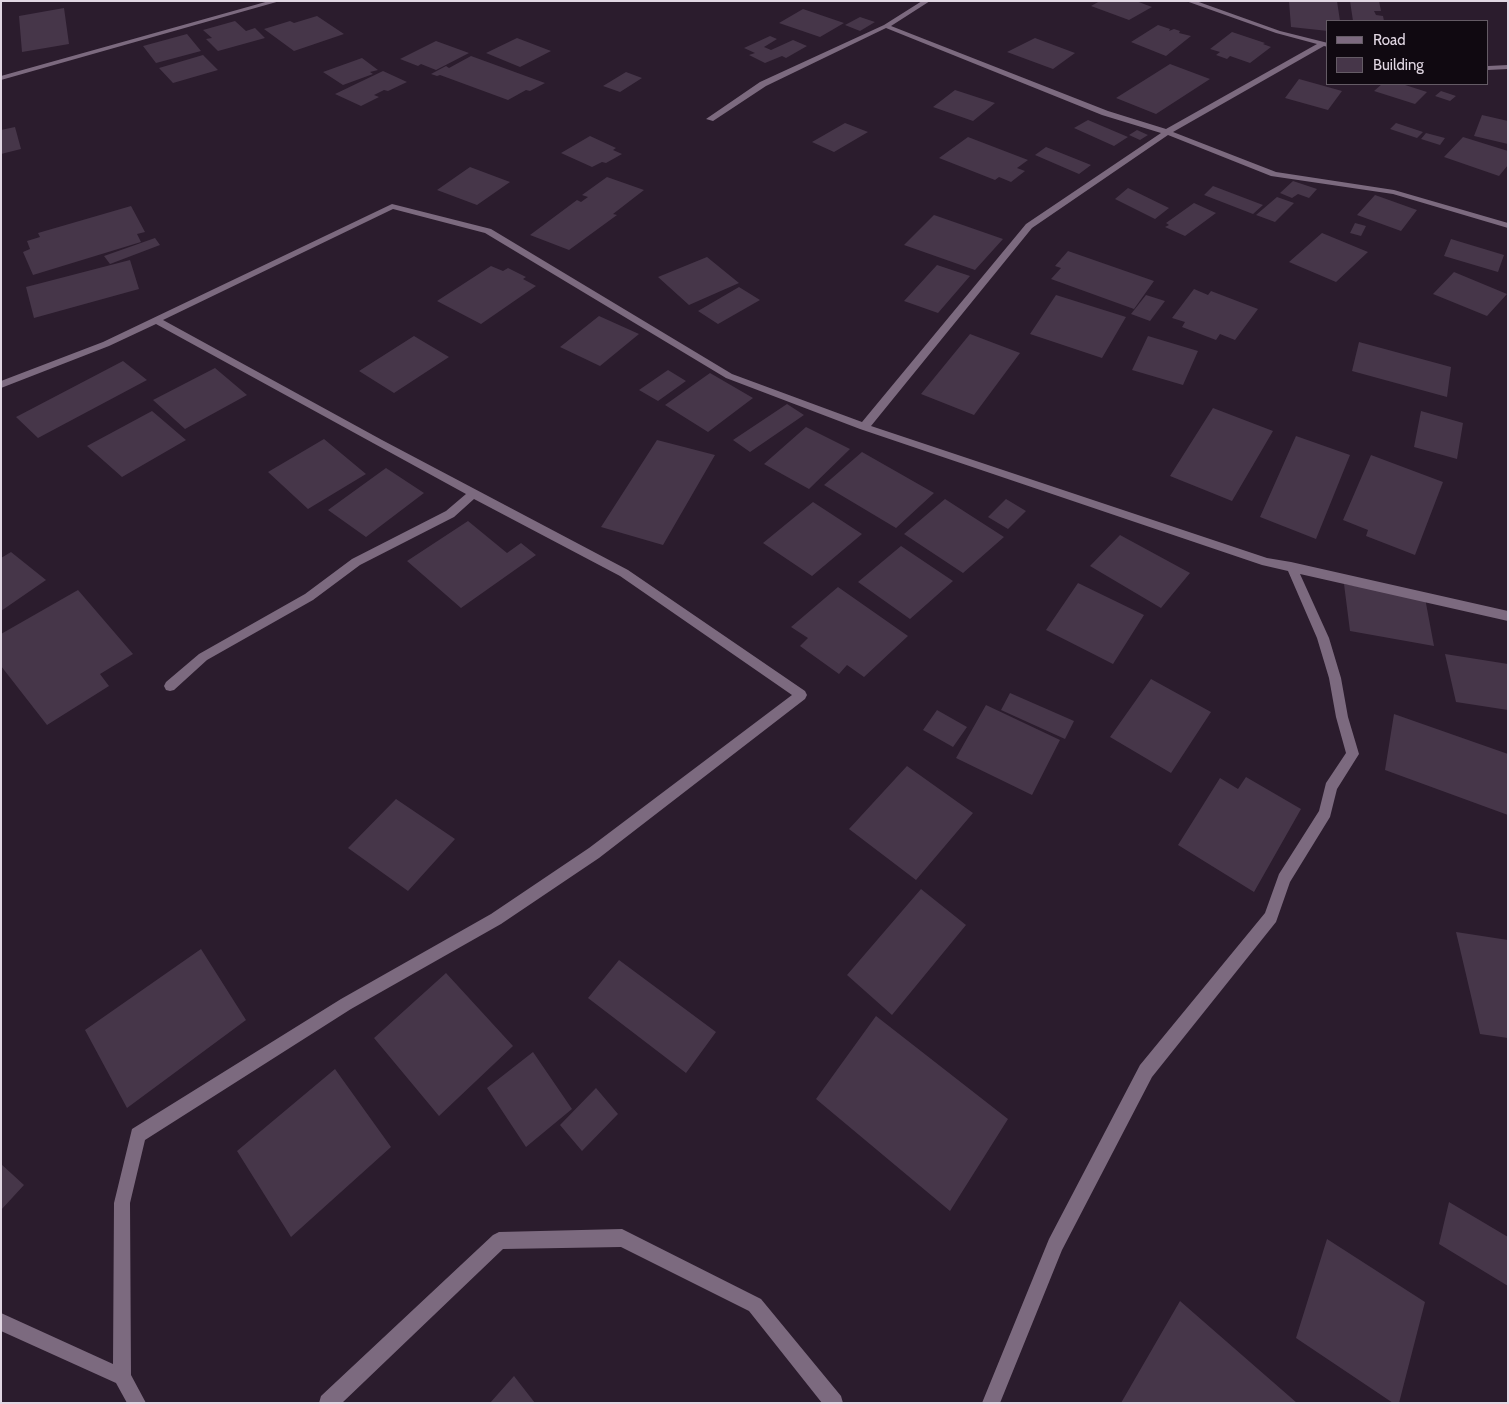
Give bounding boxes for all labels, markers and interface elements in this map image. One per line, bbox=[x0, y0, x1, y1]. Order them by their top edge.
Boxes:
legend bbox=[1326, 20, 1489, 85]
text: Road bbox=[1373, 31, 1406, 49]
text: Building bbox=[1373, 56, 1424, 74]

